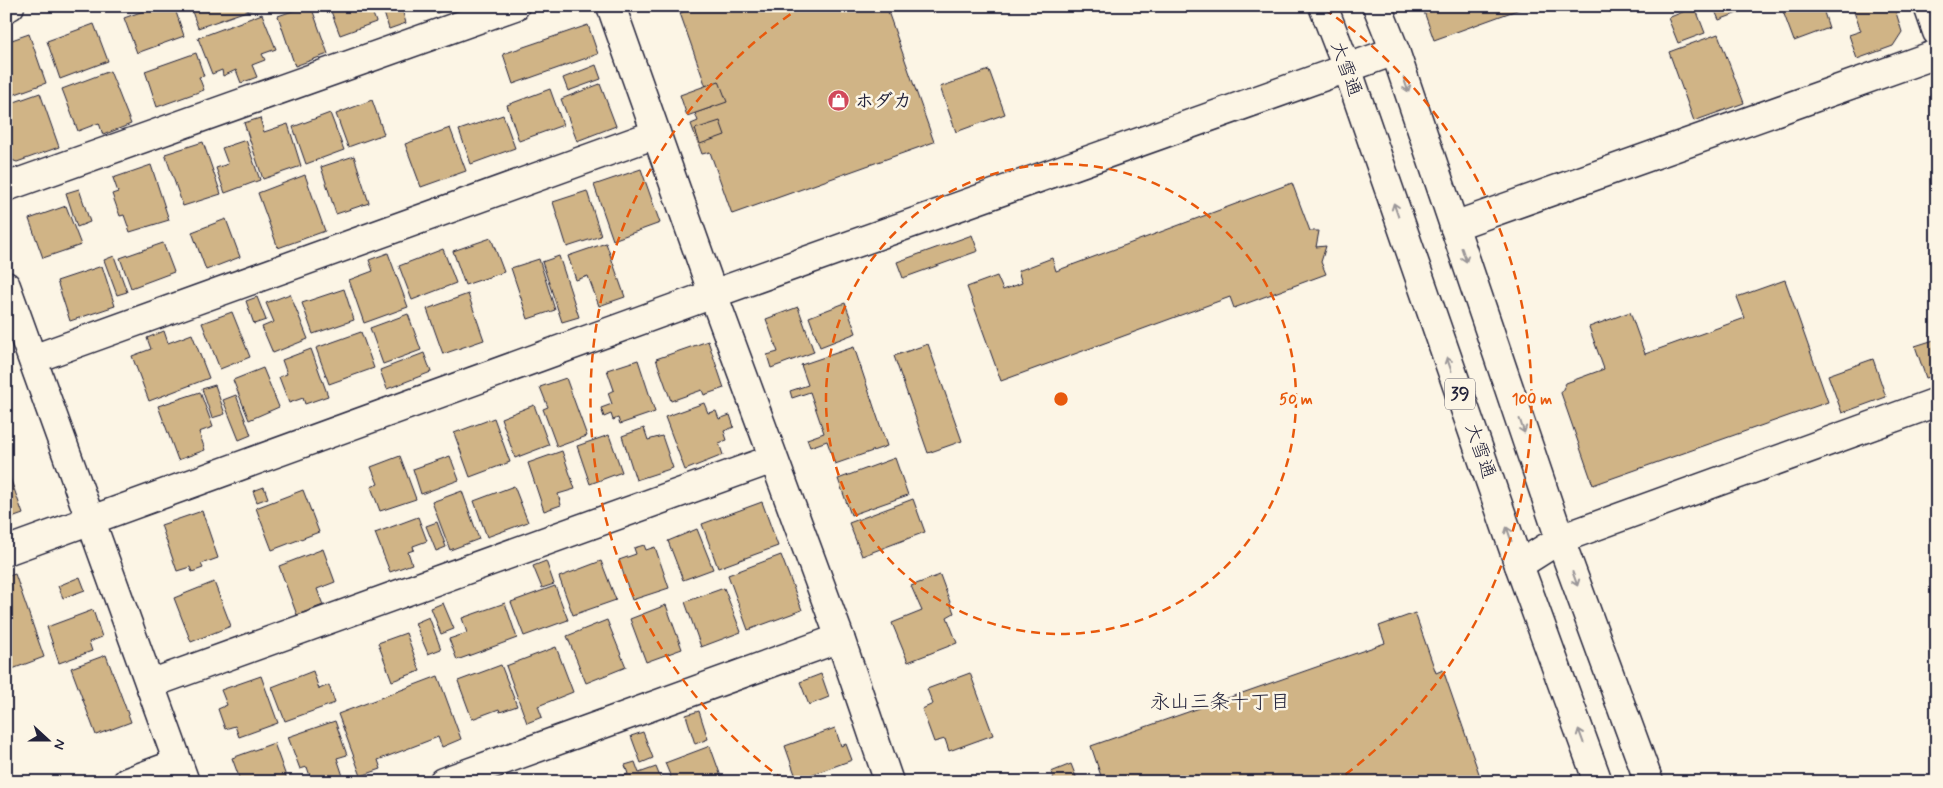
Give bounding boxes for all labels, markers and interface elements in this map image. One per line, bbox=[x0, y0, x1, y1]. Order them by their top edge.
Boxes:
street label: 大雪通 bbox=[1325, 38, 1367, 100]
one-way arrow bbox=[1402, 76, 1412, 92]
shop icon: ホダカ bbox=[827, 89, 851, 113]
place label: ホダカ bbox=[855, 89, 912, 114]
one-way arrow bbox=[1391, 203, 1400, 218]
one-way arrow bbox=[1460, 247, 1469, 263]
one-way arrow bbox=[1444, 356, 1454, 372]
road number: 39 bbox=[1445, 378, 1475, 409]
centre of rings bbox=[1052, 390, 1070, 408]
text: 50 m bbox=[1279, 390, 1313, 410]
text: 100 m bbox=[1512, 390, 1552, 410]
one-way arrow bbox=[1517, 418, 1527, 434]
street label: 大雪通 bbox=[1459, 420, 1501, 482]
one-way arrow bbox=[1503, 526, 1513, 542]
one-way arrow bbox=[1571, 571, 1580, 587]
district label: 永山三条十丁目 bbox=[1150, 689, 1290, 716]
north arrow bbox=[22, 716, 72, 766]
one-way arrow bbox=[1576, 729, 1585, 744]
text: N bbox=[49, 737, 69, 752]

